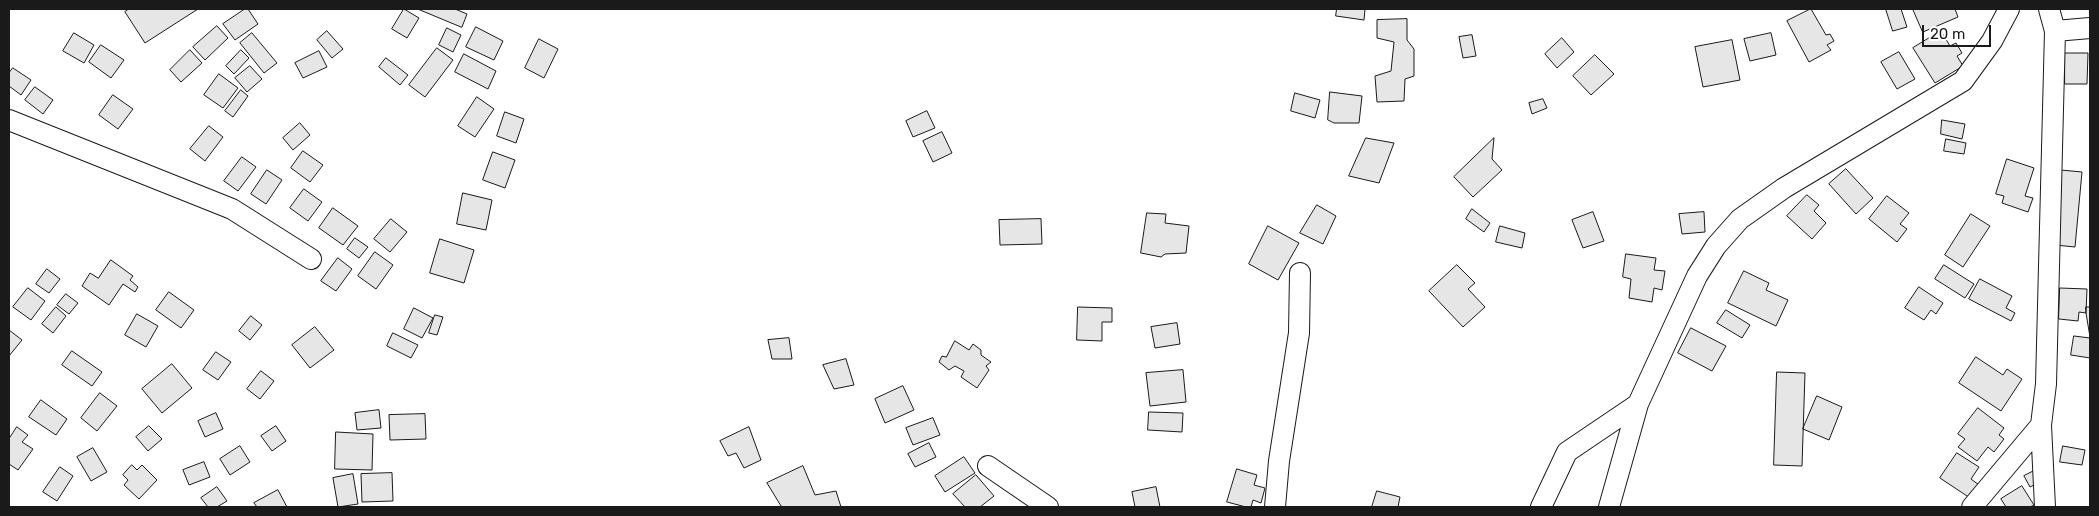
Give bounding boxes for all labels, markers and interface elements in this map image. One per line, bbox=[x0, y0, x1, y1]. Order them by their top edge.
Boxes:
scale bar bbox=[1924, 15, 1993, 47]
text: 20 m bbox=[1930, 25, 1965, 43]

